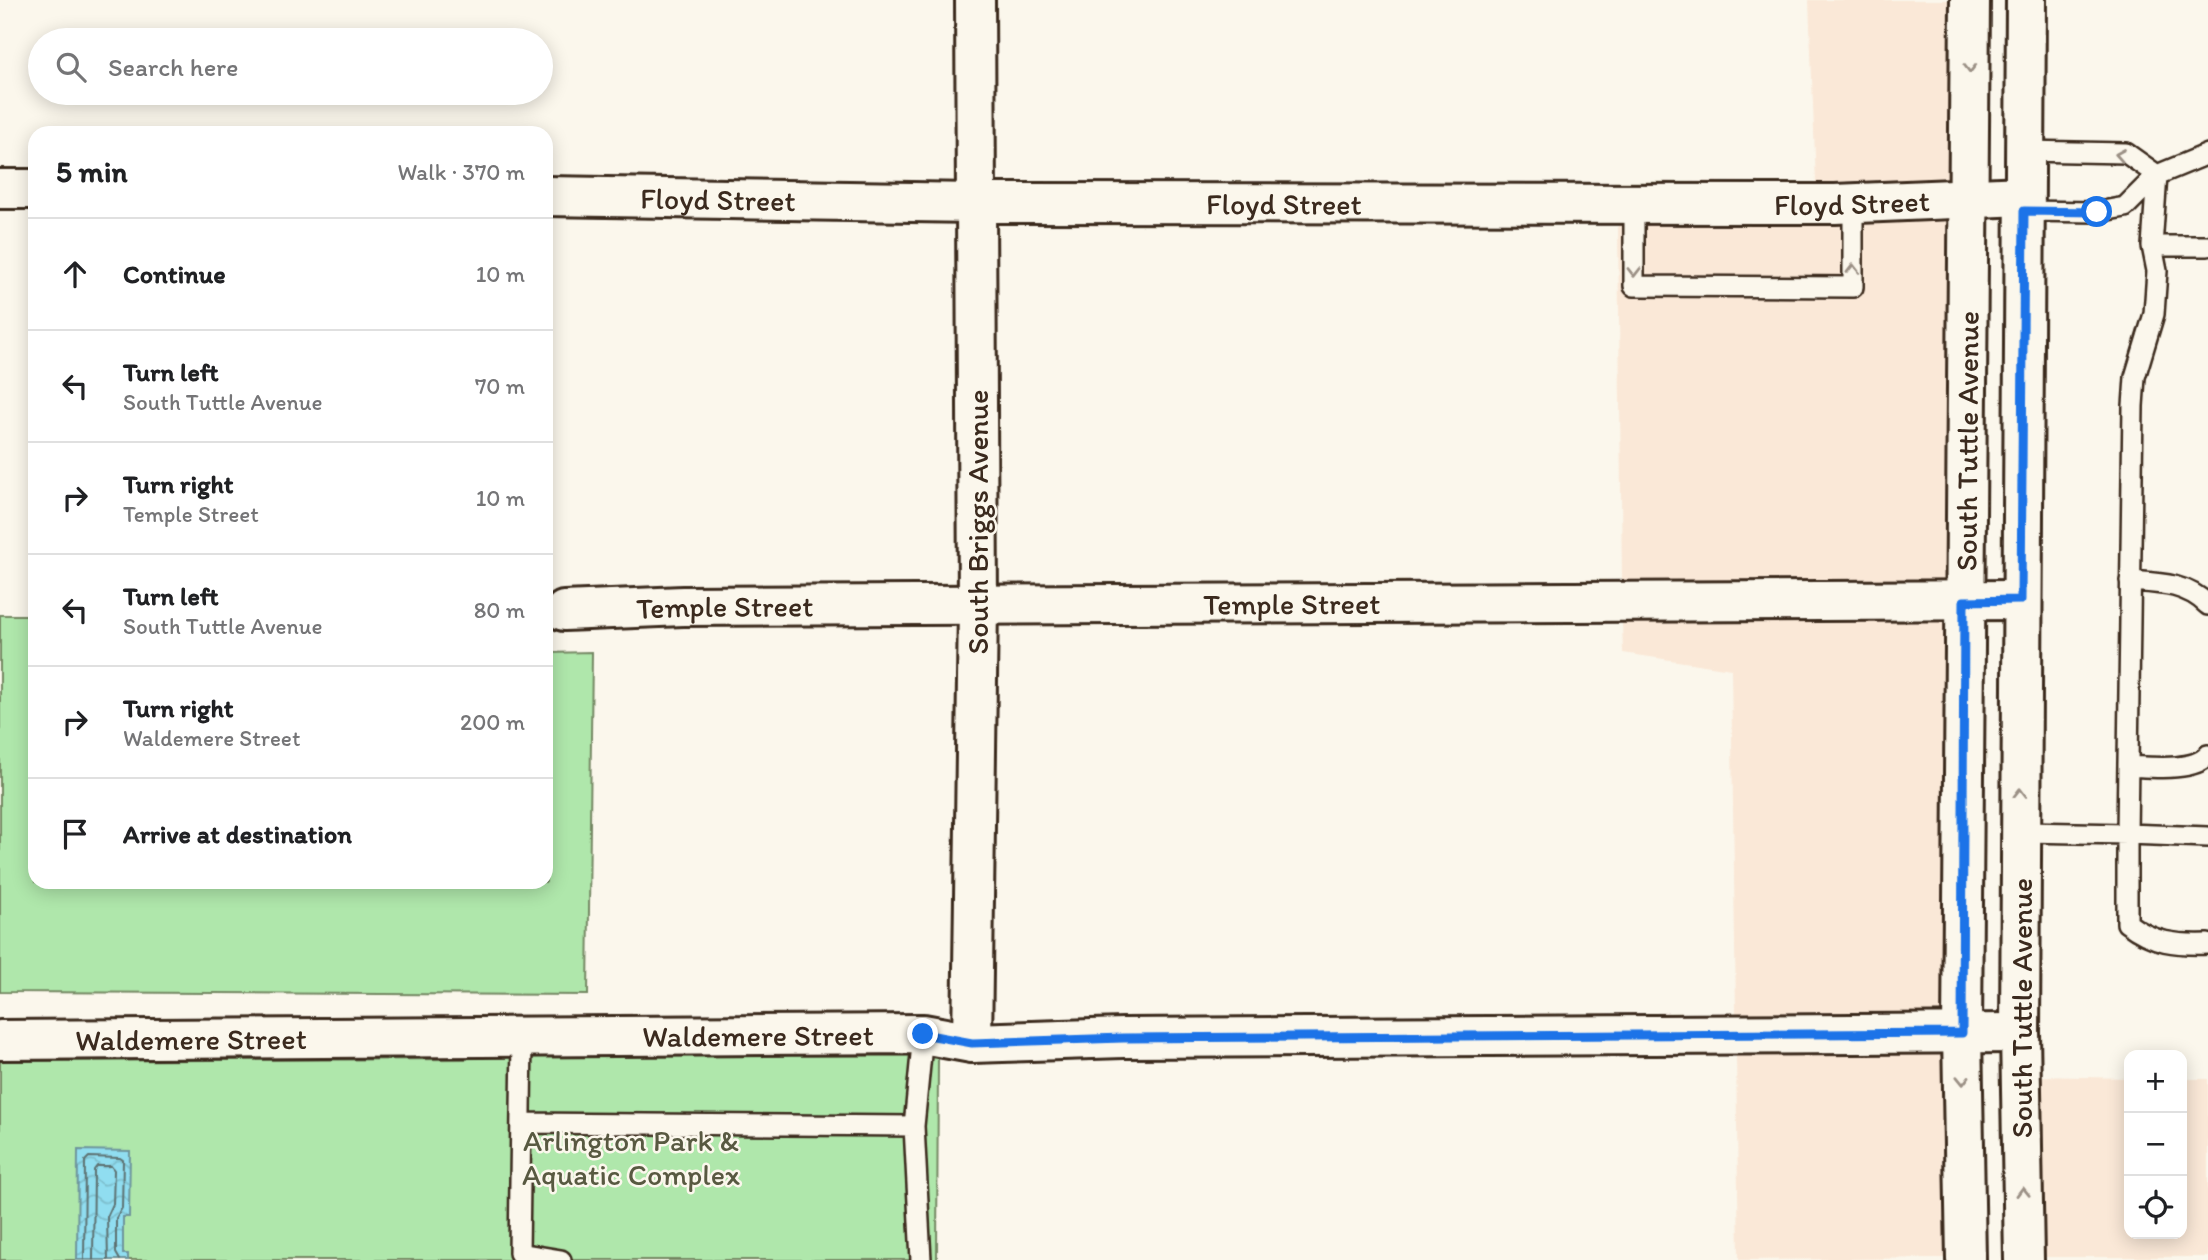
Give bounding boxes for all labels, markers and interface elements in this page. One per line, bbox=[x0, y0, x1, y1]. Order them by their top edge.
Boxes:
search box bbox=[28, 28, 553, 105]
icon: search bbox=[52, 48, 90, 86]
text: Search here bbox=[108, 51, 238, 83]
one-way arrow bbox=[1962, 63, 1978, 74]
one-way arrow bbox=[2115, 148, 2126, 163]
text: 5 min bbox=[56, 153, 127, 190]
text: Walk · 370 m bbox=[397, 158, 525, 186]
street label: Floyd Street bbox=[640, 179, 796, 219]
street label: Floyd Street bbox=[1774, 182, 1931, 223]
street label: Floyd Street bbox=[1206, 185, 1362, 222]
route start bbox=[2081, 196, 2112, 227]
icon: ahead bbox=[56, 255, 94, 293]
text: Continue bbox=[123, 258, 226, 290]
text: 10 m bbox=[476, 260, 525, 288]
one-way arrow bbox=[1845, 263, 1861, 273]
one-way arrow bbox=[1626, 267, 1642, 278]
street label: South Tuttle Avenue bbox=[1947, 311, 1986, 571]
text: Turn left bbox=[123, 356, 219, 388]
icon: left bbox=[56, 367, 94, 405]
text: 70 m bbox=[475, 372, 525, 400]
text: South Tuttle Avenue bbox=[123, 388, 323, 416]
street label: South Briggs Avenue bbox=[959, 389, 996, 655]
text: Turn right bbox=[123, 468, 234, 500]
icon: right bbox=[56, 479, 94, 517]
text: 10 m bbox=[476, 484, 525, 512]
text: Temple Street bbox=[123, 500, 259, 528]
text: Turn left bbox=[123, 580, 219, 612]
street label: Temple Street bbox=[1203, 584, 1381, 622]
street label: Temple Street bbox=[636, 587, 814, 626]
icon: left bbox=[56, 591, 94, 629]
text: 80 m bbox=[474, 596, 525, 624]
text: South Tuttle Avenue bbox=[123, 612, 323, 640]
text: Turn right bbox=[123, 692, 234, 724]
icon: right bbox=[56, 703, 94, 741]
text: 200 m bbox=[460, 708, 525, 736]
text: Waldemere Street bbox=[123, 724, 301, 752]
one-way arrow bbox=[2013, 787, 2028, 798]
icon: arrive bbox=[56, 815, 94, 853]
text: Arrive at destination bbox=[123, 818, 352, 850]
street label: South Tuttle Avenue bbox=[2003, 878, 2040, 1138]
street label: Waldemere Street bbox=[642, 1016, 874, 1054]
route end bbox=[907, 1018, 938, 1049]
street label: Waldemere Street bbox=[75, 1020, 307, 1058]
map controls bbox=[2124, 1050, 2187, 1239]
button: + bbox=[2124, 1050, 2187, 1113]
one-way arrow bbox=[1955, 1075, 1971, 1085]
button: − bbox=[2124, 1113, 2187, 1176]
park label: Arlington Park & Aquatic Complex bbox=[522, 1122, 740, 1193]
button: locate bbox=[2124, 1176, 2187, 1239]
one-way arrow bbox=[2015, 1186, 2031, 1197]

